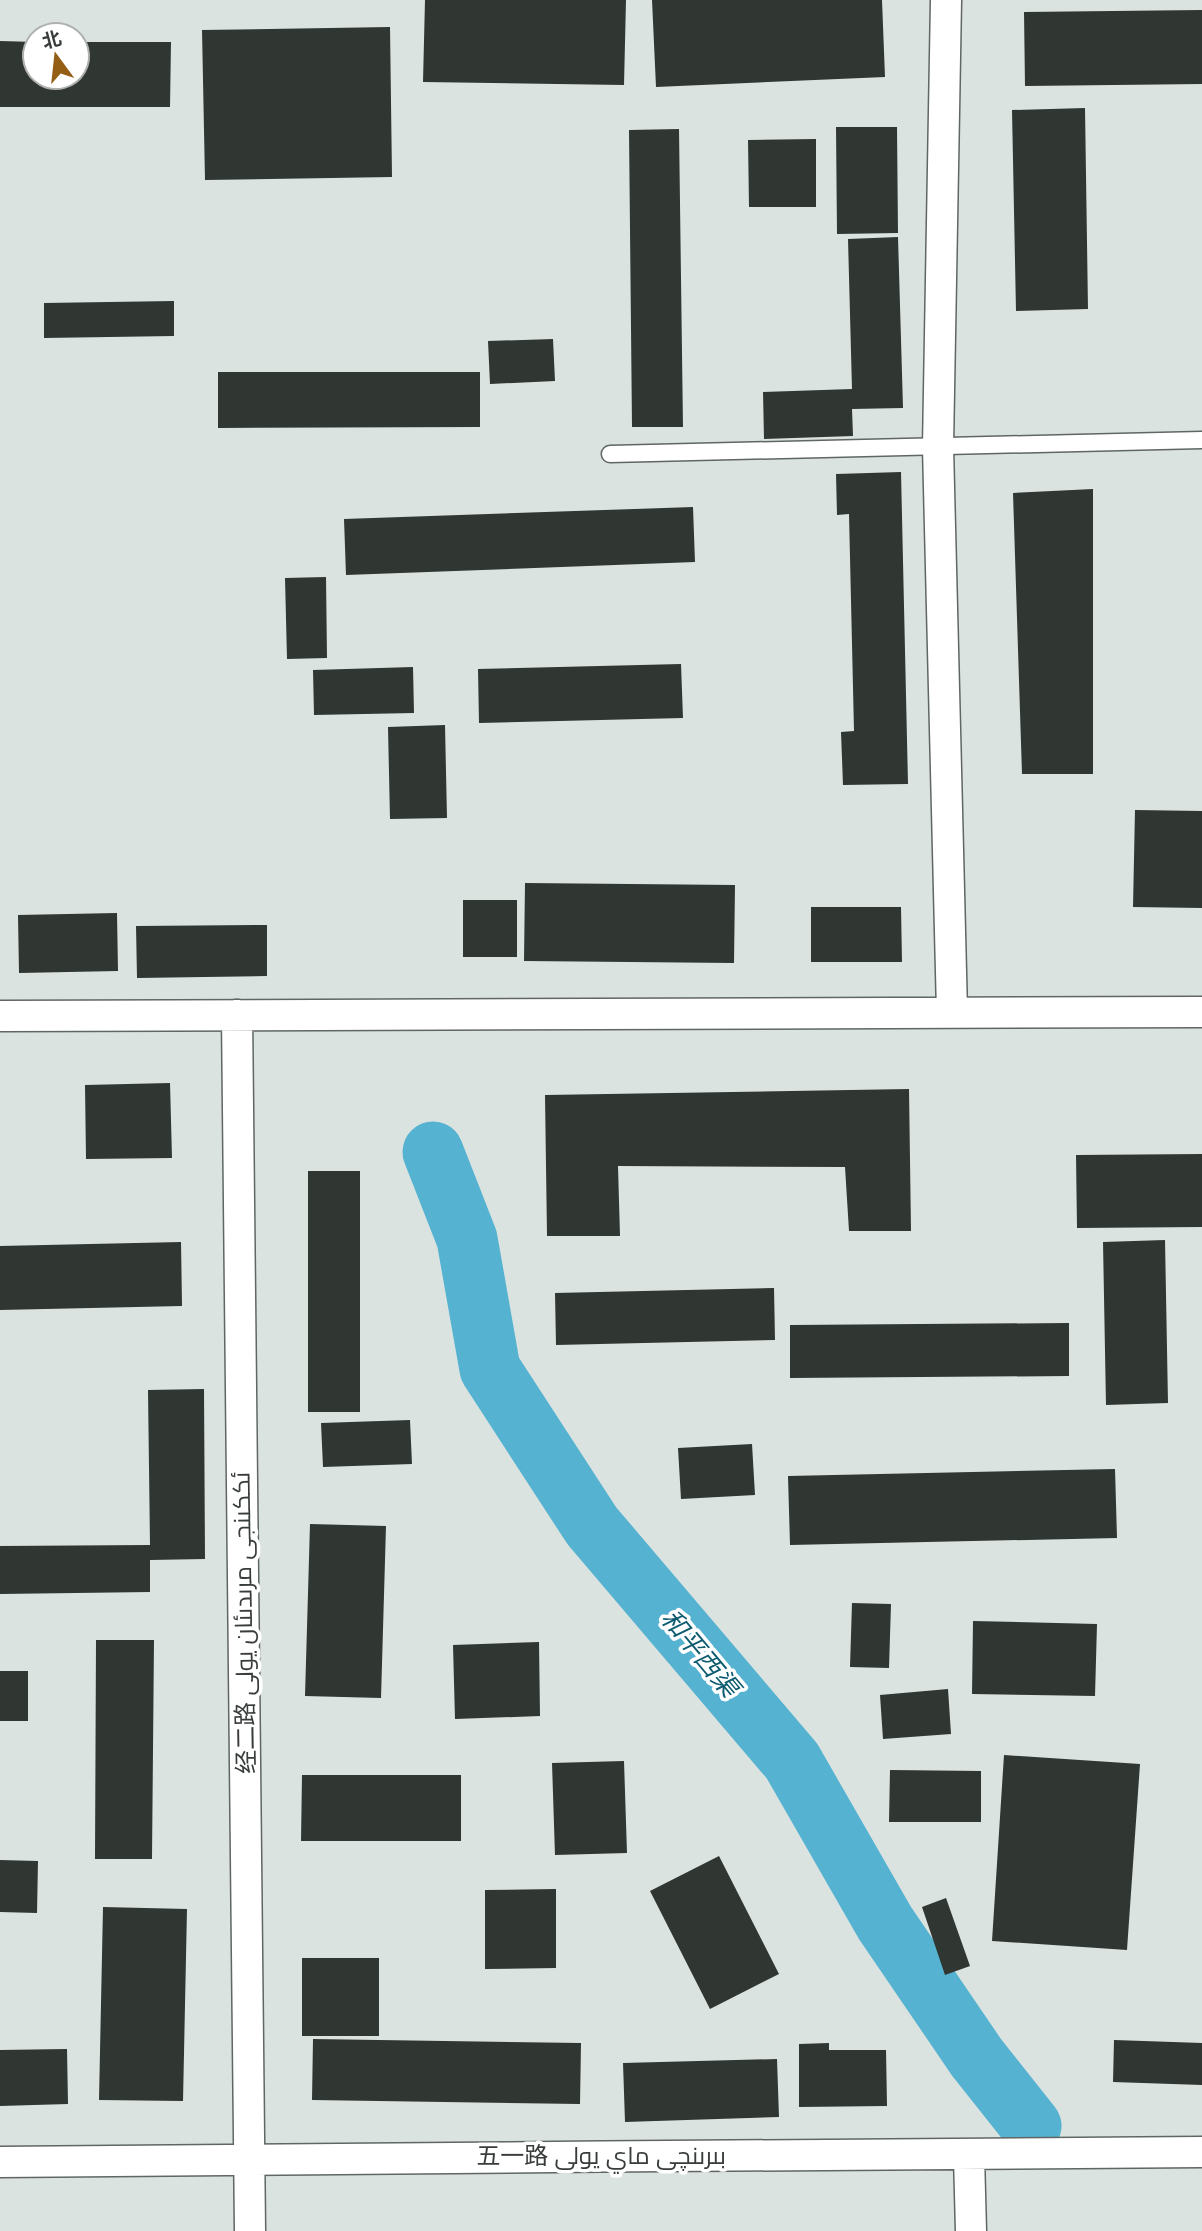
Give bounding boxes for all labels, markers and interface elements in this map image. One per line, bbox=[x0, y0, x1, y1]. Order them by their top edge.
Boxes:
north arrow bbox=[21, 21, 91, 91]
text: 北 bbox=[40, 26, 64, 54]
street label: 经二路 ئككىنجى مرىدىئان يولى bbox=[227, 1472, 261, 1774]
water label: 和平西渠 bbox=[654, 1604, 747, 1706]
street label: 五一路 بىرىنچى ماي يولى bbox=[476, 2142, 726, 2174]

